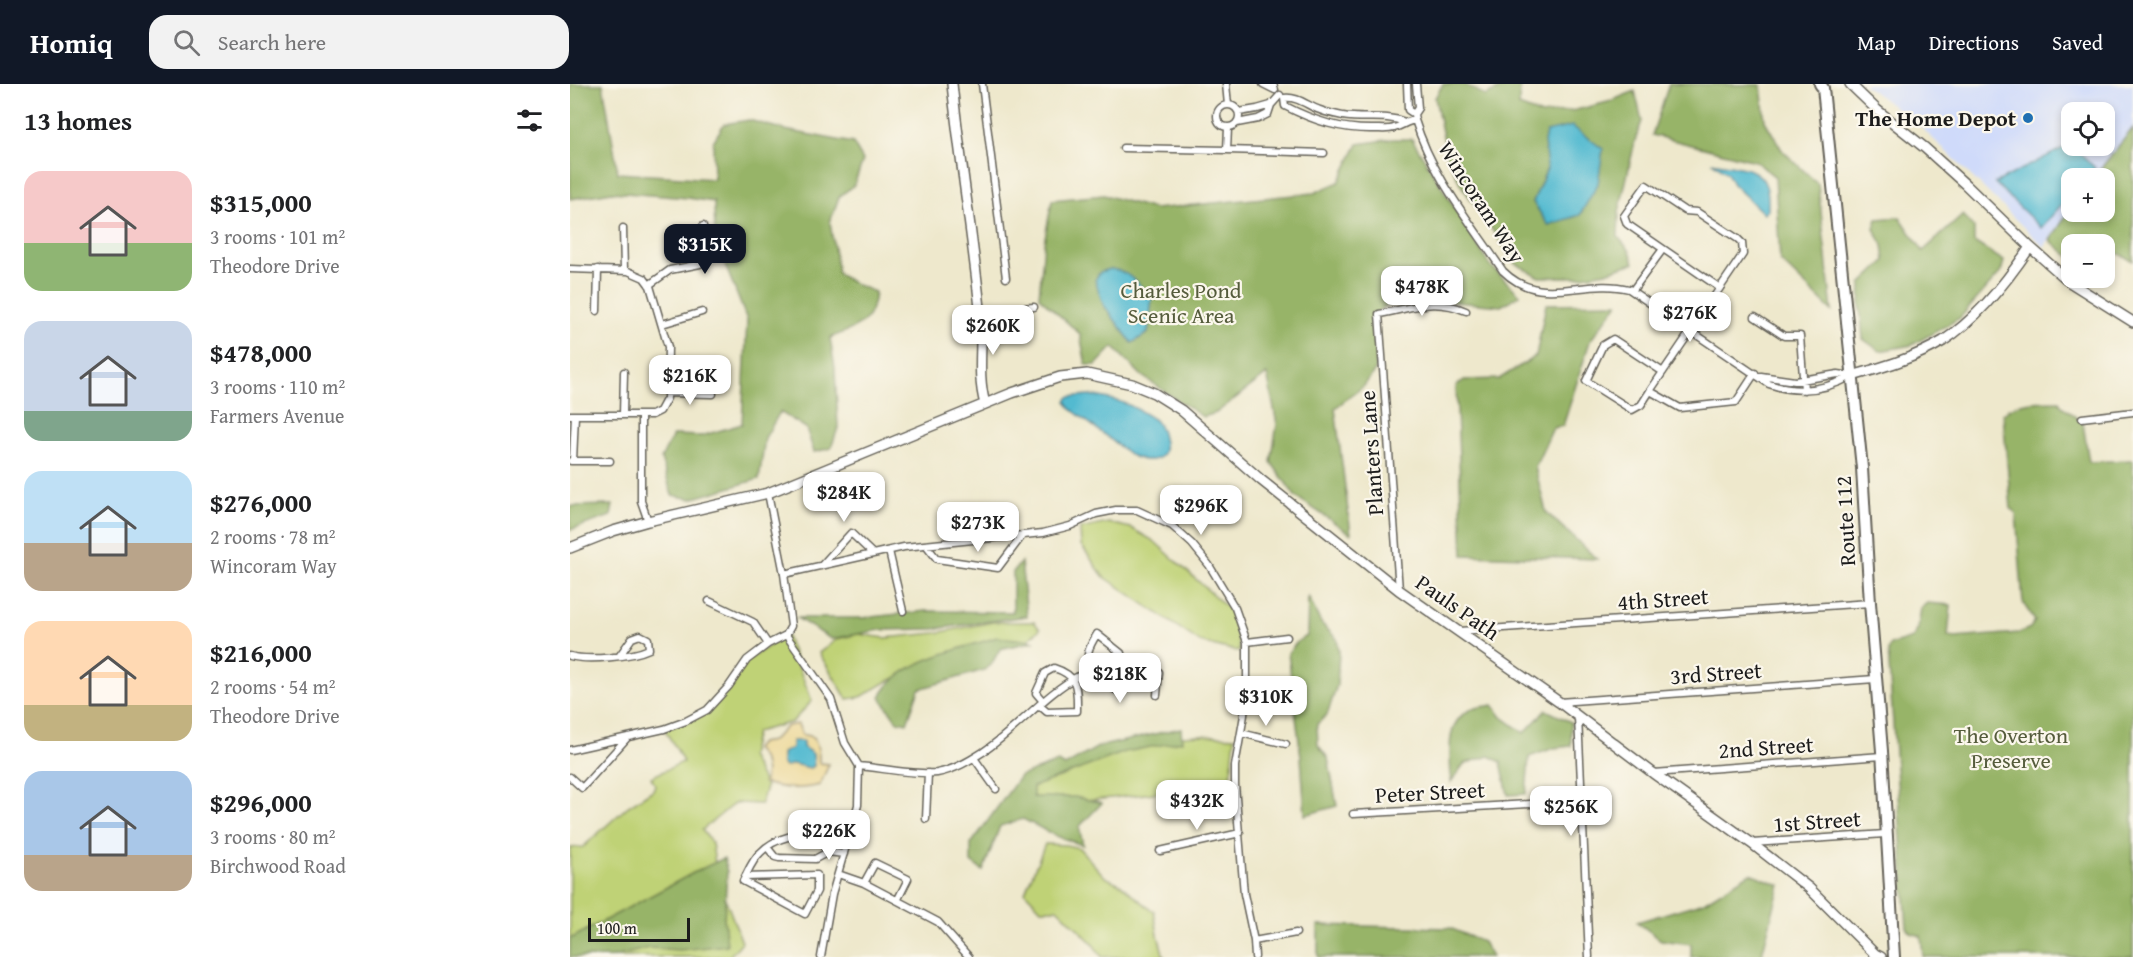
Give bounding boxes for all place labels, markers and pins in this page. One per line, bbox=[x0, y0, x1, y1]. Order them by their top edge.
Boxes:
place label: The Home Depot bbox=[1855, 102, 2017, 134]
marker: The Home Depot bbox=[2021, 111, 2035, 125]
pin: $315K bbox=[663, 224, 747, 275]
pin: $478K bbox=[1380, 266, 1464, 317]
pin: $276K bbox=[1648, 292, 1732, 343]
pin: $260K bbox=[951, 305, 1035, 356]
pin: $216K bbox=[648, 355, 732, 406]
pin: $284K bbox=[802, 472, 886, 523]
pin: $296K bbox=[1159, 485, 1243, 536]
pin: $273K bbox=[936, 502, 1020, 553]
pin: $218K bbox=[1078, 653, 1162, 704]
pin: $310K bbox=[1224, 676, 1308, 727]
pin: $432K bbox=[1155, 780, 1239, 831]
pin: $256K bbox=[1529, 786, 1613, 837]
pin: $226K bbox=[787, 810, 871, 861]

